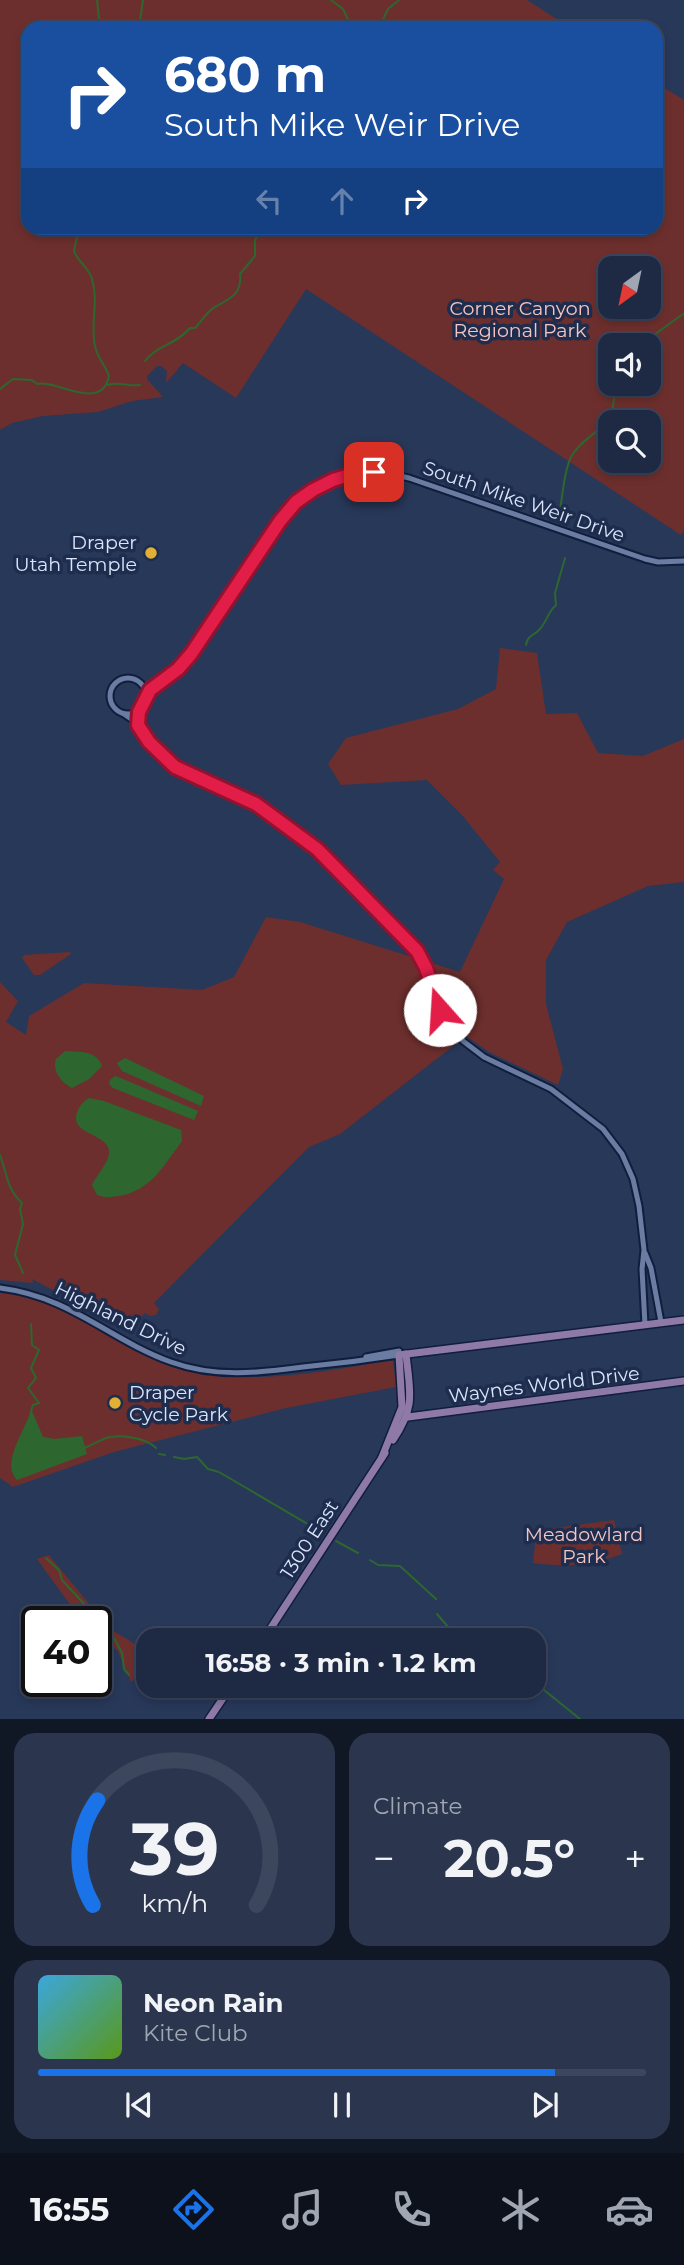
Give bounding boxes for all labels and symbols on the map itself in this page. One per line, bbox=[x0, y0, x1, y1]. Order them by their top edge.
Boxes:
north arrow bbox=[598, 256, 662, 318]
park label: Corner Canyon Regional Park bbox=[449, 297, 591, 342]
pin bbox=[344, 442, 404, 502]
street label: South Mike Weir Drive bbox=[420, 456, 628, 547]
place label: Draper Utah Temple bbox=[15, 531, 137, 576]
marker: Draper Utah Temple bbox=[143, 545, 159, 561]
position arrow bbox=[403, 973, 477, 1047]
street label: Highland Drive bbox=[51, 1277, 190, 1360]
street label: Waynes World Drive bbox=[447, 1361, 641, 1408]
place label: Draper Cycle Park bbox=[129, 1381, 229, 1426]
marker: Draper Cycle Park bbox=[107, 1395, 123, 1411]
street label: 1300 East bbox=[276, 1496, 343, 1583]
park label: Meadowlard Park bbox=[525, 1523, 643, 1568]
speed limit sign: 40 bbox=[21, 1606, 112, 1697]

